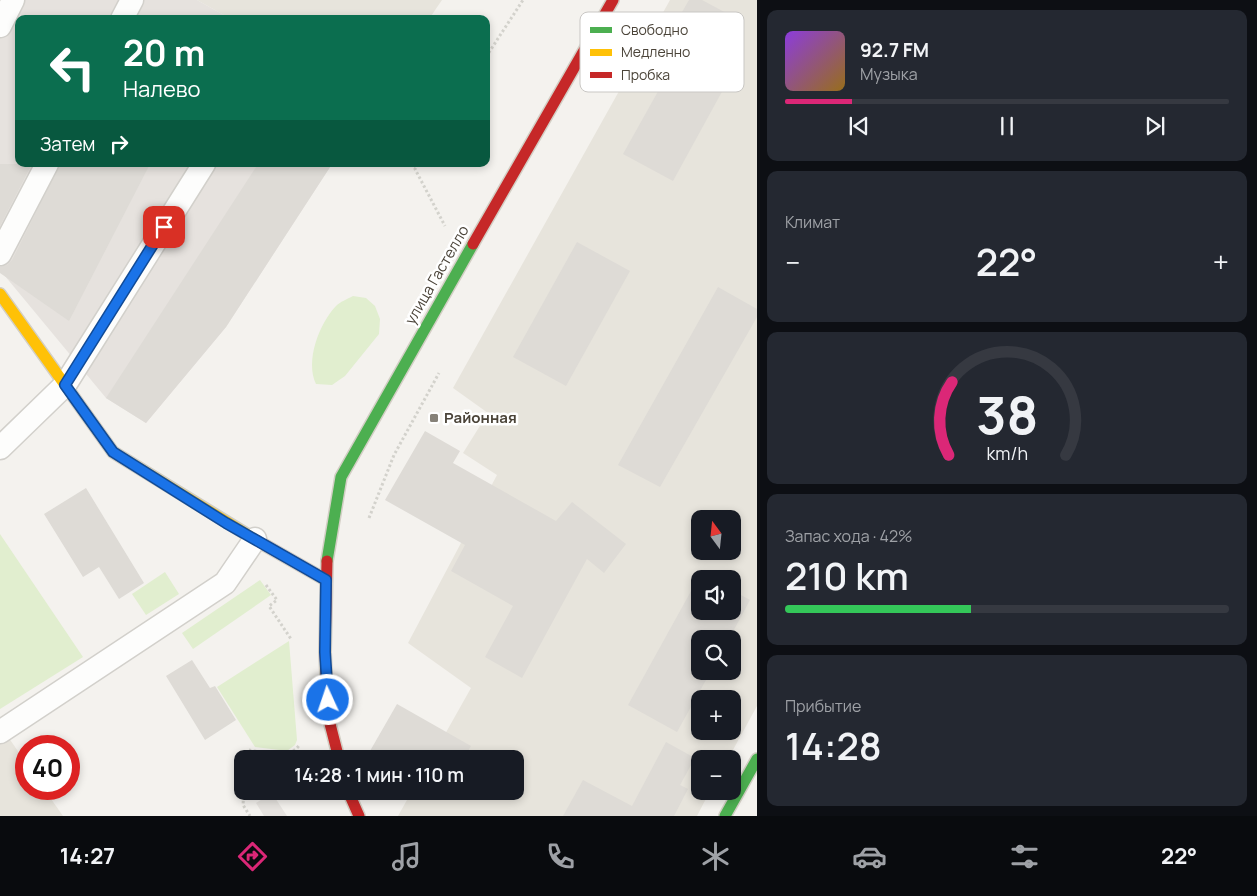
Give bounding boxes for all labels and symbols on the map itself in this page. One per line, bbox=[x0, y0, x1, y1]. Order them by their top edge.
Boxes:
legend bbox=[580, 12, 744, 92]
text: Свободно bbox=[621, 20, 688, 39]
text: Медленно bbox=[621, 42, 690, 61]
text: Пробка bbox=[621, 65, 670, 84]
pin bbox=[143, 206, 185, 248]
street label: улица Гастелло bbox=[400, 221, 474, 328]
place label: Районная bbox=[444, 407, 517, 428]
marker: Районная bbox=[428, 412, 440, 424]
north arrow bbox=[691, 510, 741, 560]
position arrow bbox=[301, 673, 353, 725]
speed limit sign: 40 bbox=[15, 735, 80, 800]

